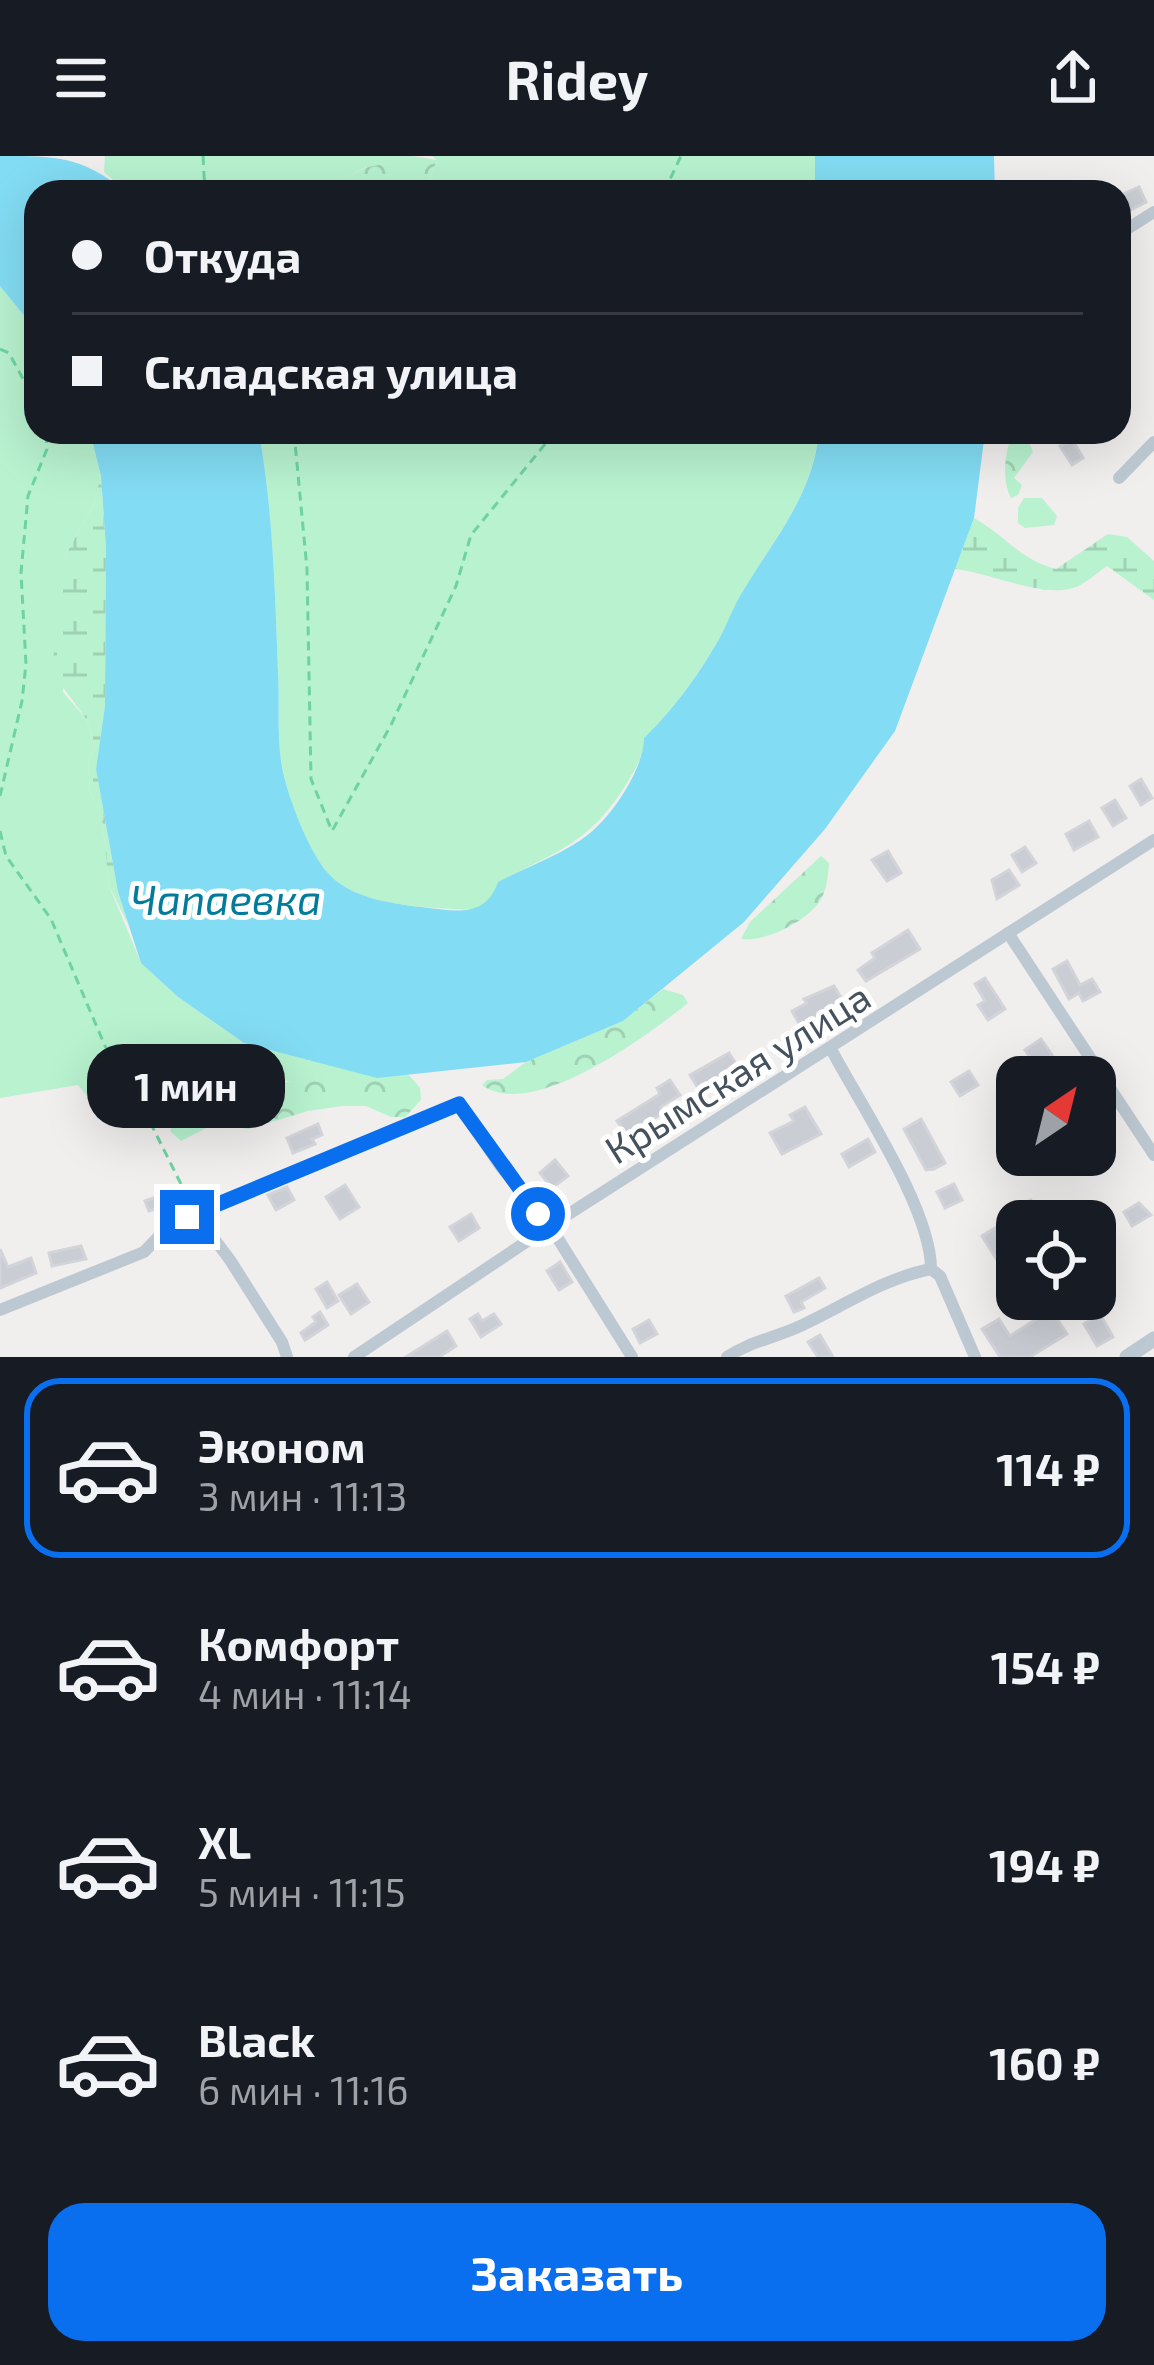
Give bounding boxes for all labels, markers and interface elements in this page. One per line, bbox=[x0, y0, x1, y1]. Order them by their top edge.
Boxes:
icon: menu bbox=[48, 45, 114, 111]
icon: share bbox=[1040, 45, 1106, 111]
text: Ridey bbox=[506, 46, 648, 111]
text: Откуда bbox=[144, 228, 301, 282]
text: Складская улица bbox=[144, 344, 518, 398]
water label: Чапаевка bbox=[131, 873, 321, 923]
street label: Крымская улица bbox=[596, 972, 879, 1173]
callout: 1 мин bbox=[88, 1043, 286, 1127]
north arrow bbox=[996, 1056, 1116, 1176]
map controls bbox=[996, 1056, 1116, 1320]
text: 1 мин bbox=[134, 1062, 238, 1109]
route start bbox=[511, 1187, 565, 1241]
route end bbox=[160, 1190, 214, 1244]
button: locate bbox=[996, 1200, 1116, 1320]
icon: car bbox=[54, 1414, 162, 1522]
text: Эконом bbox=[198, 1418, 366, 1472]
text: 114 ₽ bbox=[996, 1441, 1100, 1495]
text: 3 мин · 11:13 bbox=[198, 1472, 407, 1519]
icon: car bbox=[54, 1612, 162, 1720]
text: Комфорт bbox=[198, 1616, 399, 1670]
text: 154 ₽ bbox=[991, 1639, 1100, 1693]
text: 4 мин · 11:14 bbox=[198, 1670, 412, 1717]
icon: car bbox=[54, 1810, 162, 1918]
text: XL bbox=[198, 1814, 251, 1868]
text: 194 ₽ bbox=[989, 1837, 1100, 1891]
text: 5 мин · 11:15 bbox=[198, 1868, 406, 1915]
icon: car bbox=[54, 2008, 162, 2116]
text: Black bbox=[198, 2012, 315, 2066]
text: 160 ₽ bbox=[989, 2035, 1100, 2089]
text: 6 мин · 11:16 bbox=[198, 2066, 408, 2113]
button: Заказать bbox=[48, 2203, 1106, 2341]

